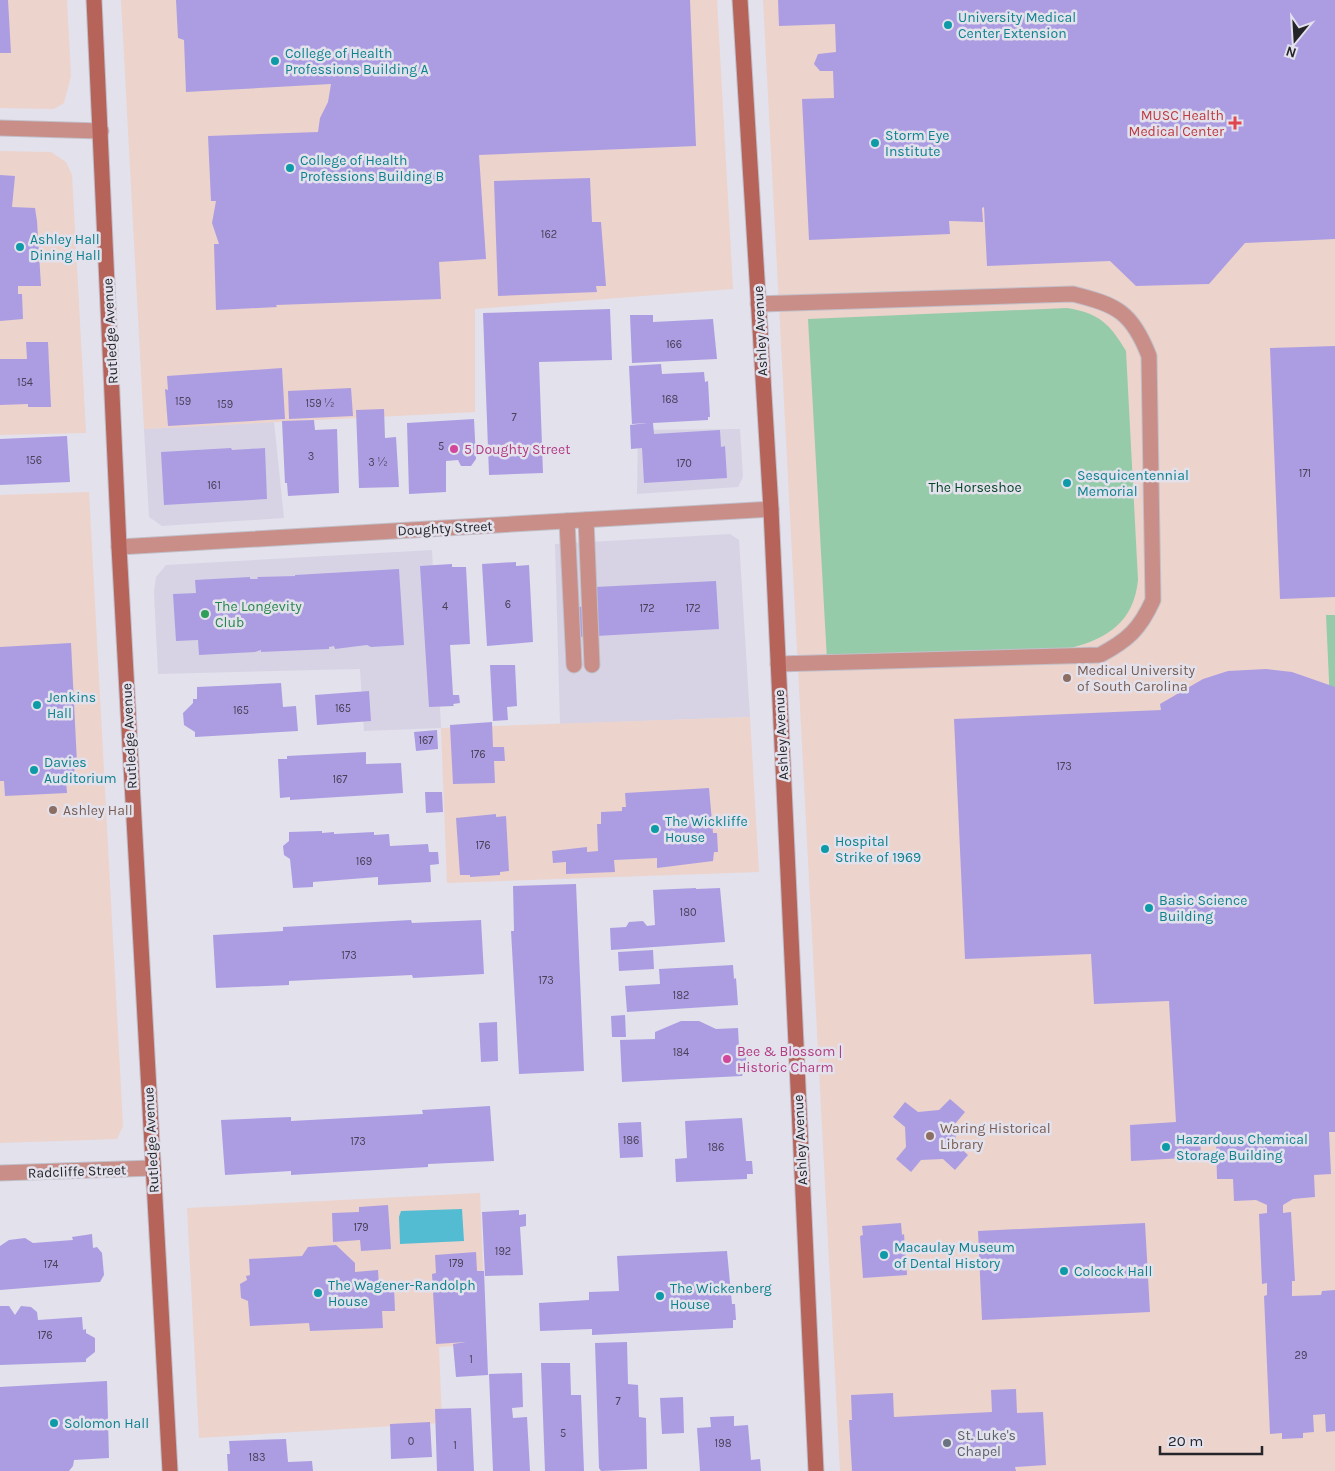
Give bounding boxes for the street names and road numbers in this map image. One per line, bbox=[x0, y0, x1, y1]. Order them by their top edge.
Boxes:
street label: Rutledge Avenue bbox=[99, 277, 122, 384]
street label: Ashley Avenue bbox=[750, 285, 771, 377]
street label: Doughty Street bbox=[397, 518, 493, 539]
street label: Rutledge Avenue bbox=[118, 682, 141, 789]
street label: Ashley Avenue bbox=[771, 689, 792, 781]
street label: Rutledge Avenue bbox=[140, 1086, 163, 1193]
street label: Ashley Avenue bbox=[790, 1094, 811, 1186]
street label: Radcliffe Street bbox=[28, 1161, 127, 1182]

